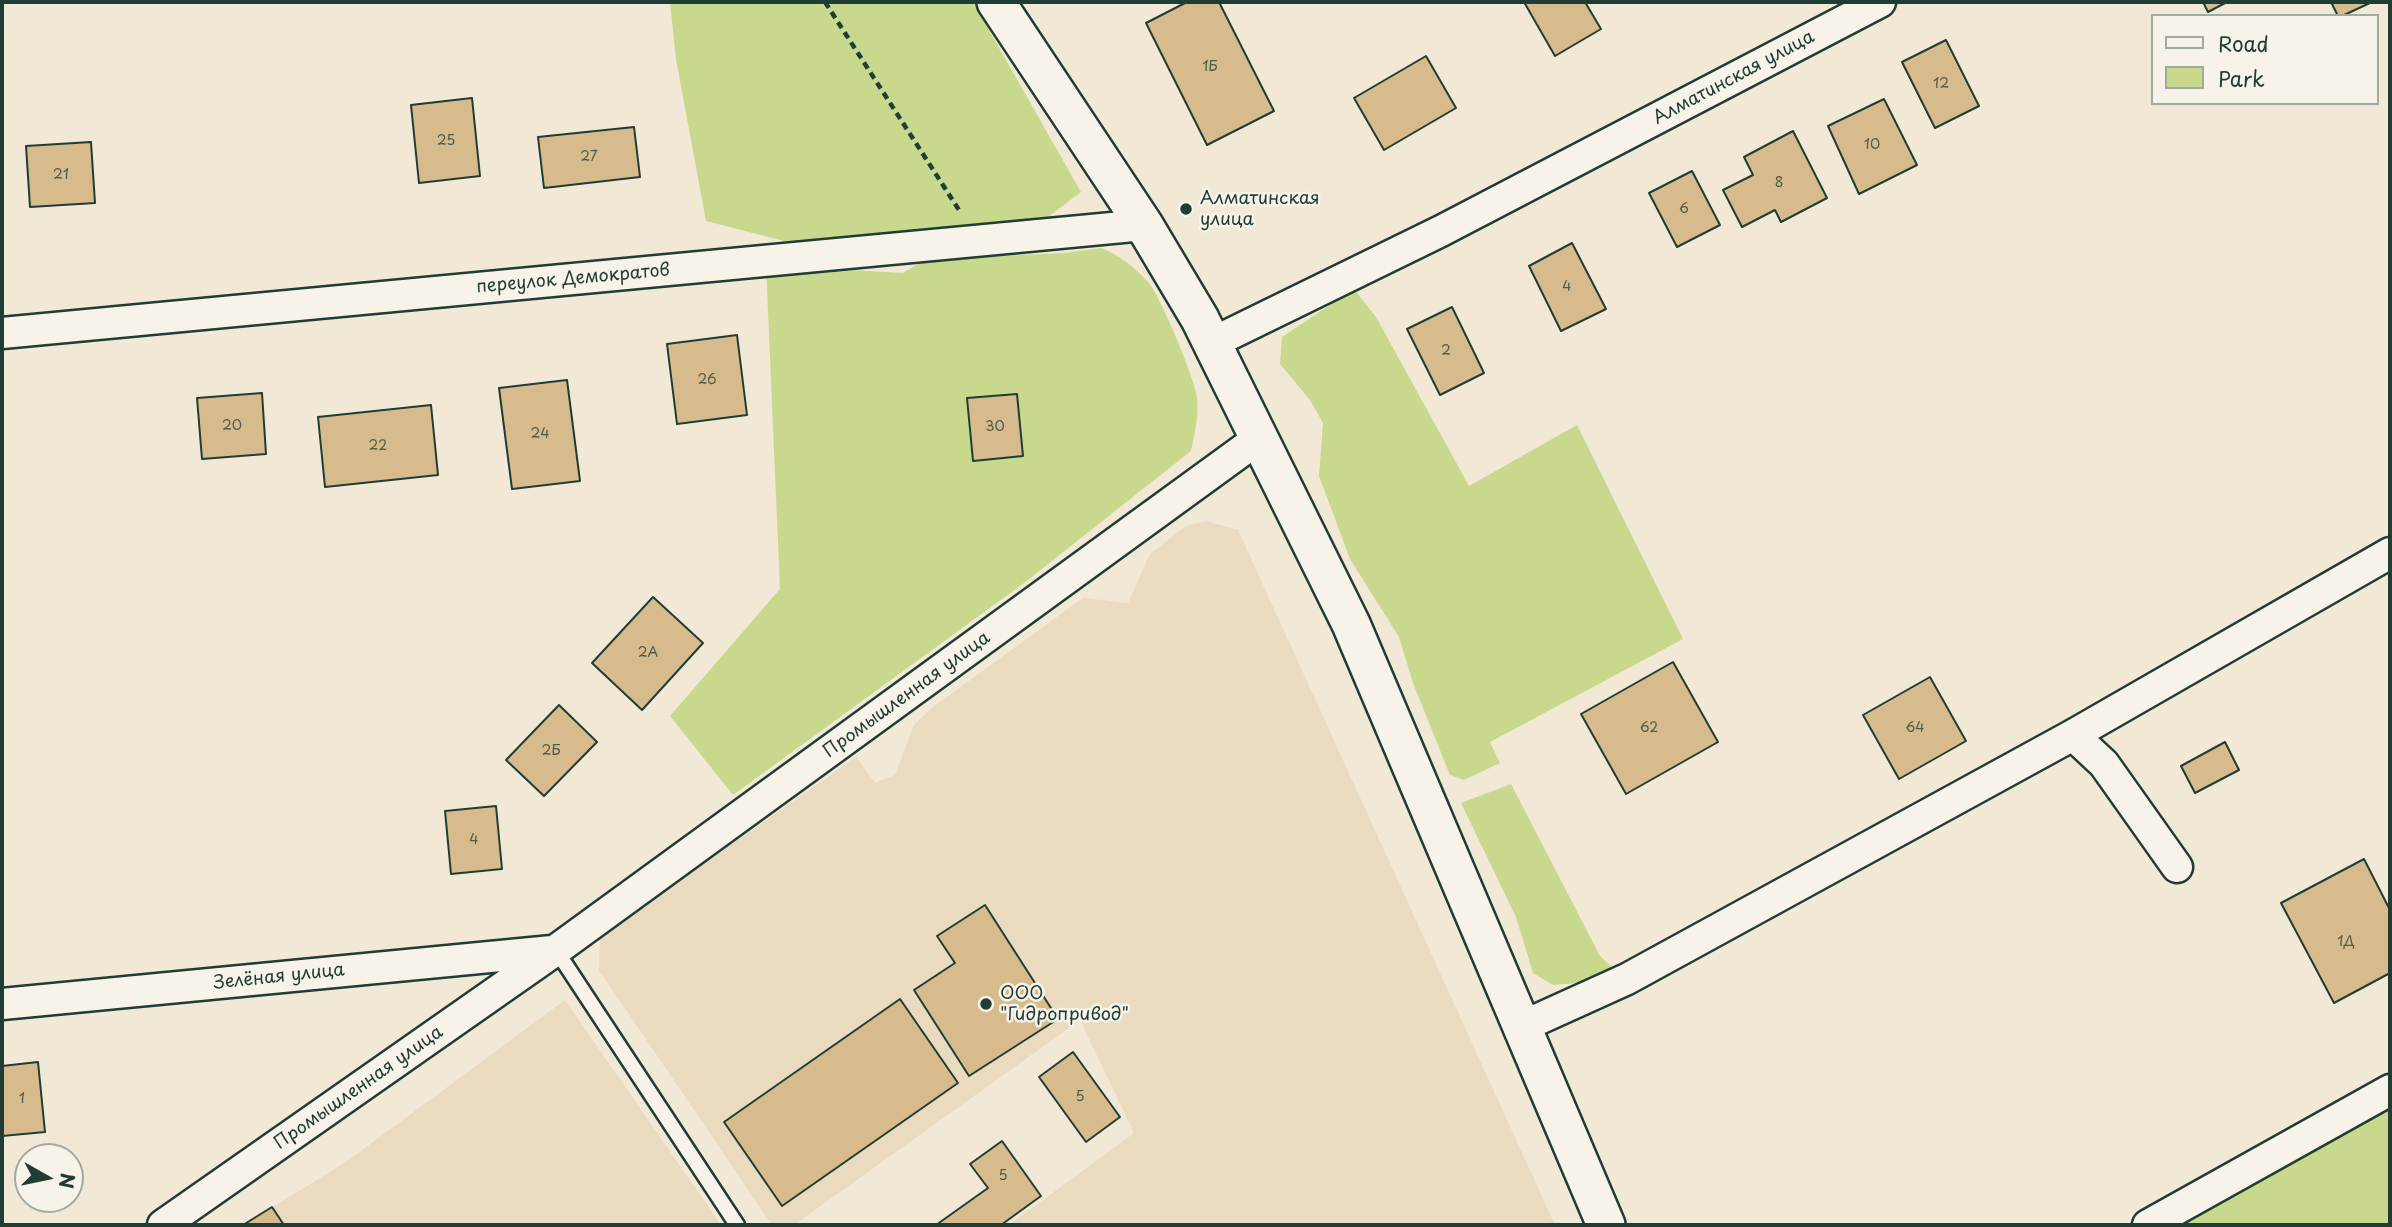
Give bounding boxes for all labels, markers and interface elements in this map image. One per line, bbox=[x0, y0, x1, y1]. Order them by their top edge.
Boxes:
legend bbox=[2150, 14, 2378, 105]
street label: Алматинская улица bbox=[1650, 26, 1818, 130]
text: Road bbox=[2218, 27, 2269, 59]
house number: 1Б bbox=[1202, 59, 1218, 75]
text: Park bbox=[2218, 62, 2265, 94]
house number: 12 bbox=[1933, 76, 1949, 92]
house number: 25 bbox=[437, 133, 455, 149]
house number: 10 bbox=[1864, 137, 1880, 153]
house number: 27 bbox=[580, 149, 598, 165]
house number: 21 bbox=[53, 167, 69, 183]
house number: 8 bbox=[1775, 175, 1783, 191]
place label: Алматинская улица bbox=[1200, 188, 1320, 230]
marker: Алматинская улица bbox=[1178, 201, 1194, 217]
house number: 6 bbox=[1679, 201, 1689, 217]
street label: переулок Демократов bbox=[475, 260, 671, 298]
house number: 4 bbox=[1562, 279, 1572, 295]
house number: 2 bbox=[1441, 343, 1451, 359]
house number: 26 bbox=[697, 372, 717, 388]
house number: 20 bbox=[222, 418, 242, 434]
house number: 30 bbox=[985, 419, 1005, 435]
house number: 24 bbox=[531, 426, 549, 442]
house number: 22 bbox=[369, 438, 387, 454]
street label: Промышленная улица bbox=[819, 627, 995, 763]
house number: 2А bbox=[638, 645, 658, 661]
house number: 62 bbox=[1640, 720, 1658, 736]
house number: 64 bbox=[1905, 720, 1925, 736]
house number: 2Б bbox=[541, 743, 561, 759]
house number: 4 bbox=[469, 832, 479, 848]
house number: 1Д bbox=[2337, 934, 2355, 950]
street label: Зелёная улица bbox=[212, 959, 346, 995]
place label: ООО "Гидропривод" bbox=[1000, 983, 1129, 1026]
marker: ООО "Гидропривод" bbox=[978, 996, 994, 1012]
street label: Промышленная улица bbox=[271, 1022, 447, 1154]
house number: 5 bbox=[1075, 1089, 1085, 1105]
house number: 1 bbox=[19, 1091, 25, 1107]
north arrow bbox=[14, 1143, 84, 1213]
house number: 5 bbox=[998, 1168, 1008, 1184]
text: N bbox=[53, 1171, 83, 1191]

